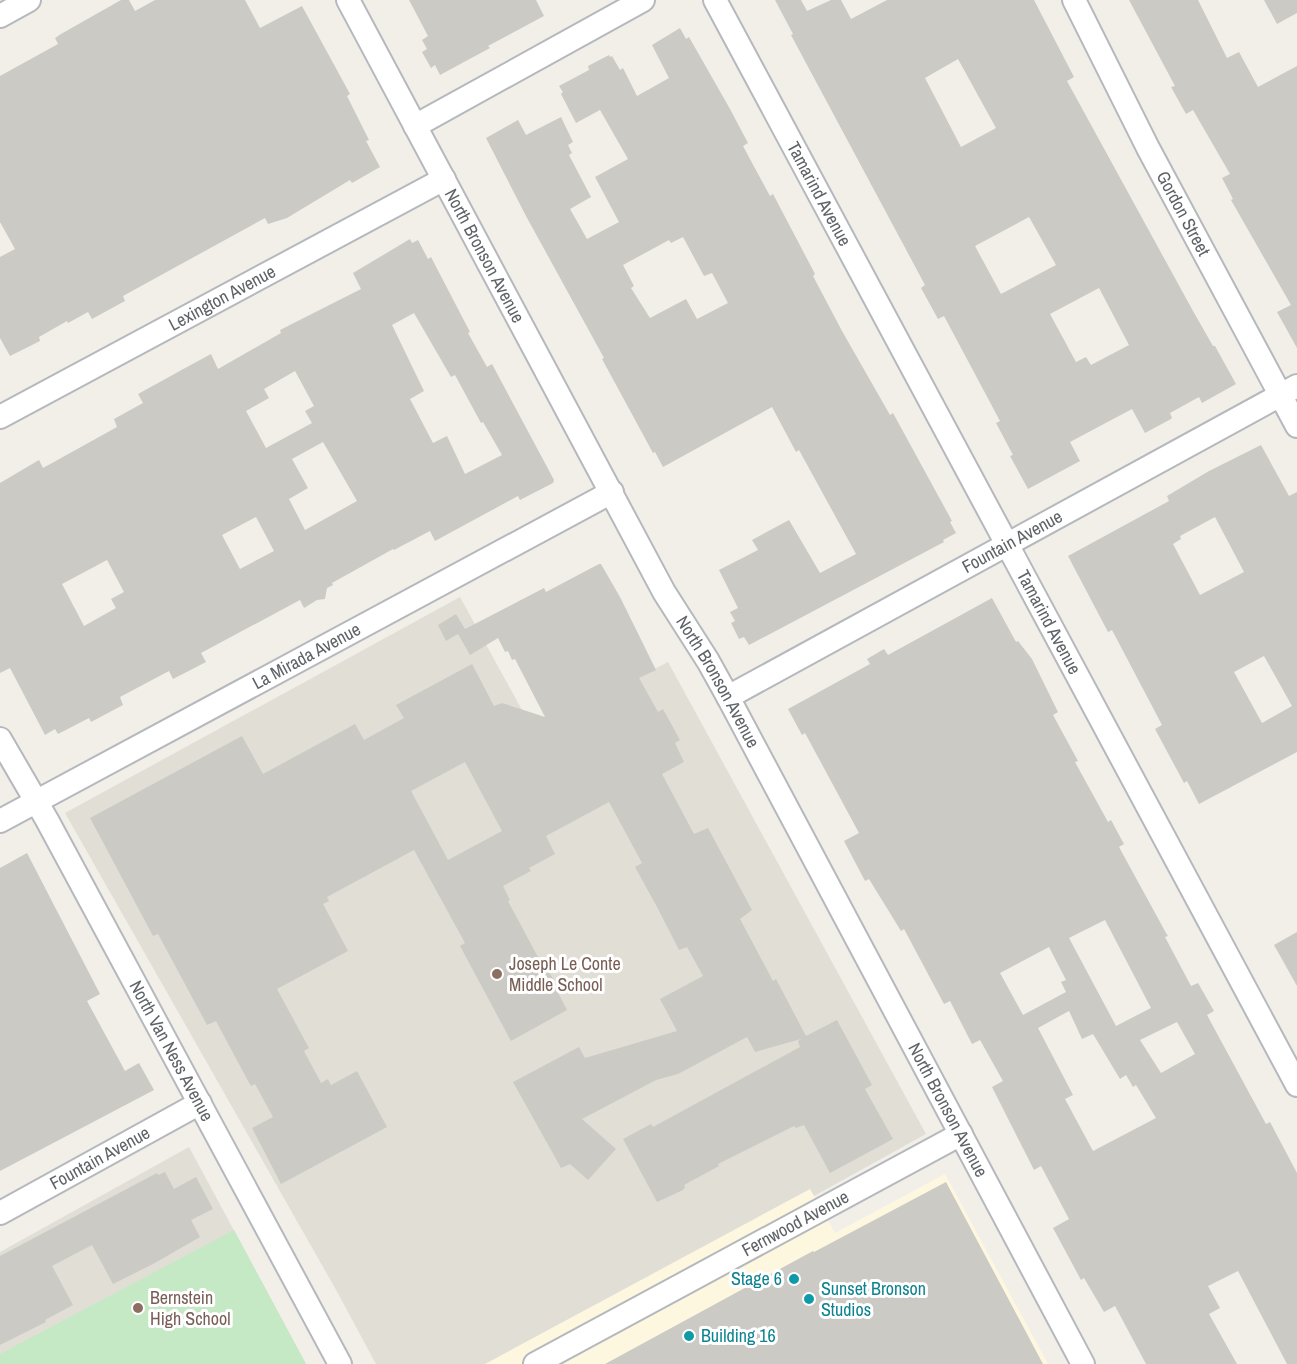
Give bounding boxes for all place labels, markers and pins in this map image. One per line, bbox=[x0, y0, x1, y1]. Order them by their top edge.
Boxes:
place label: Joseph Le Conte Middle School bbox=[509, 951, 621, 997]
marker: Joseph Le Conte Middle School bbox=[490, 967, 504, 981]
place label: Stage 6 bbox=[731, 1266, 782, 1291]
marker: Stage 6 bbox=[787, 1272, 801, 1286]
place label: Sunset Bronson Studios bbox=[821, 1276, 926, 1322]
place label: Bernstein High School bbox=[150, 1285, 230, 1331]
marker: Sunset Bronson Studios bbox=[802, 1292, 816, 1306]
marker: Bernstein High School bbox=[131, 1301, 145, 1315]
place label: Building 16 bbox=[701, 1323, 776, 1348]
marker: Building 16 bbox=[682, 1329, 696, 1343]

